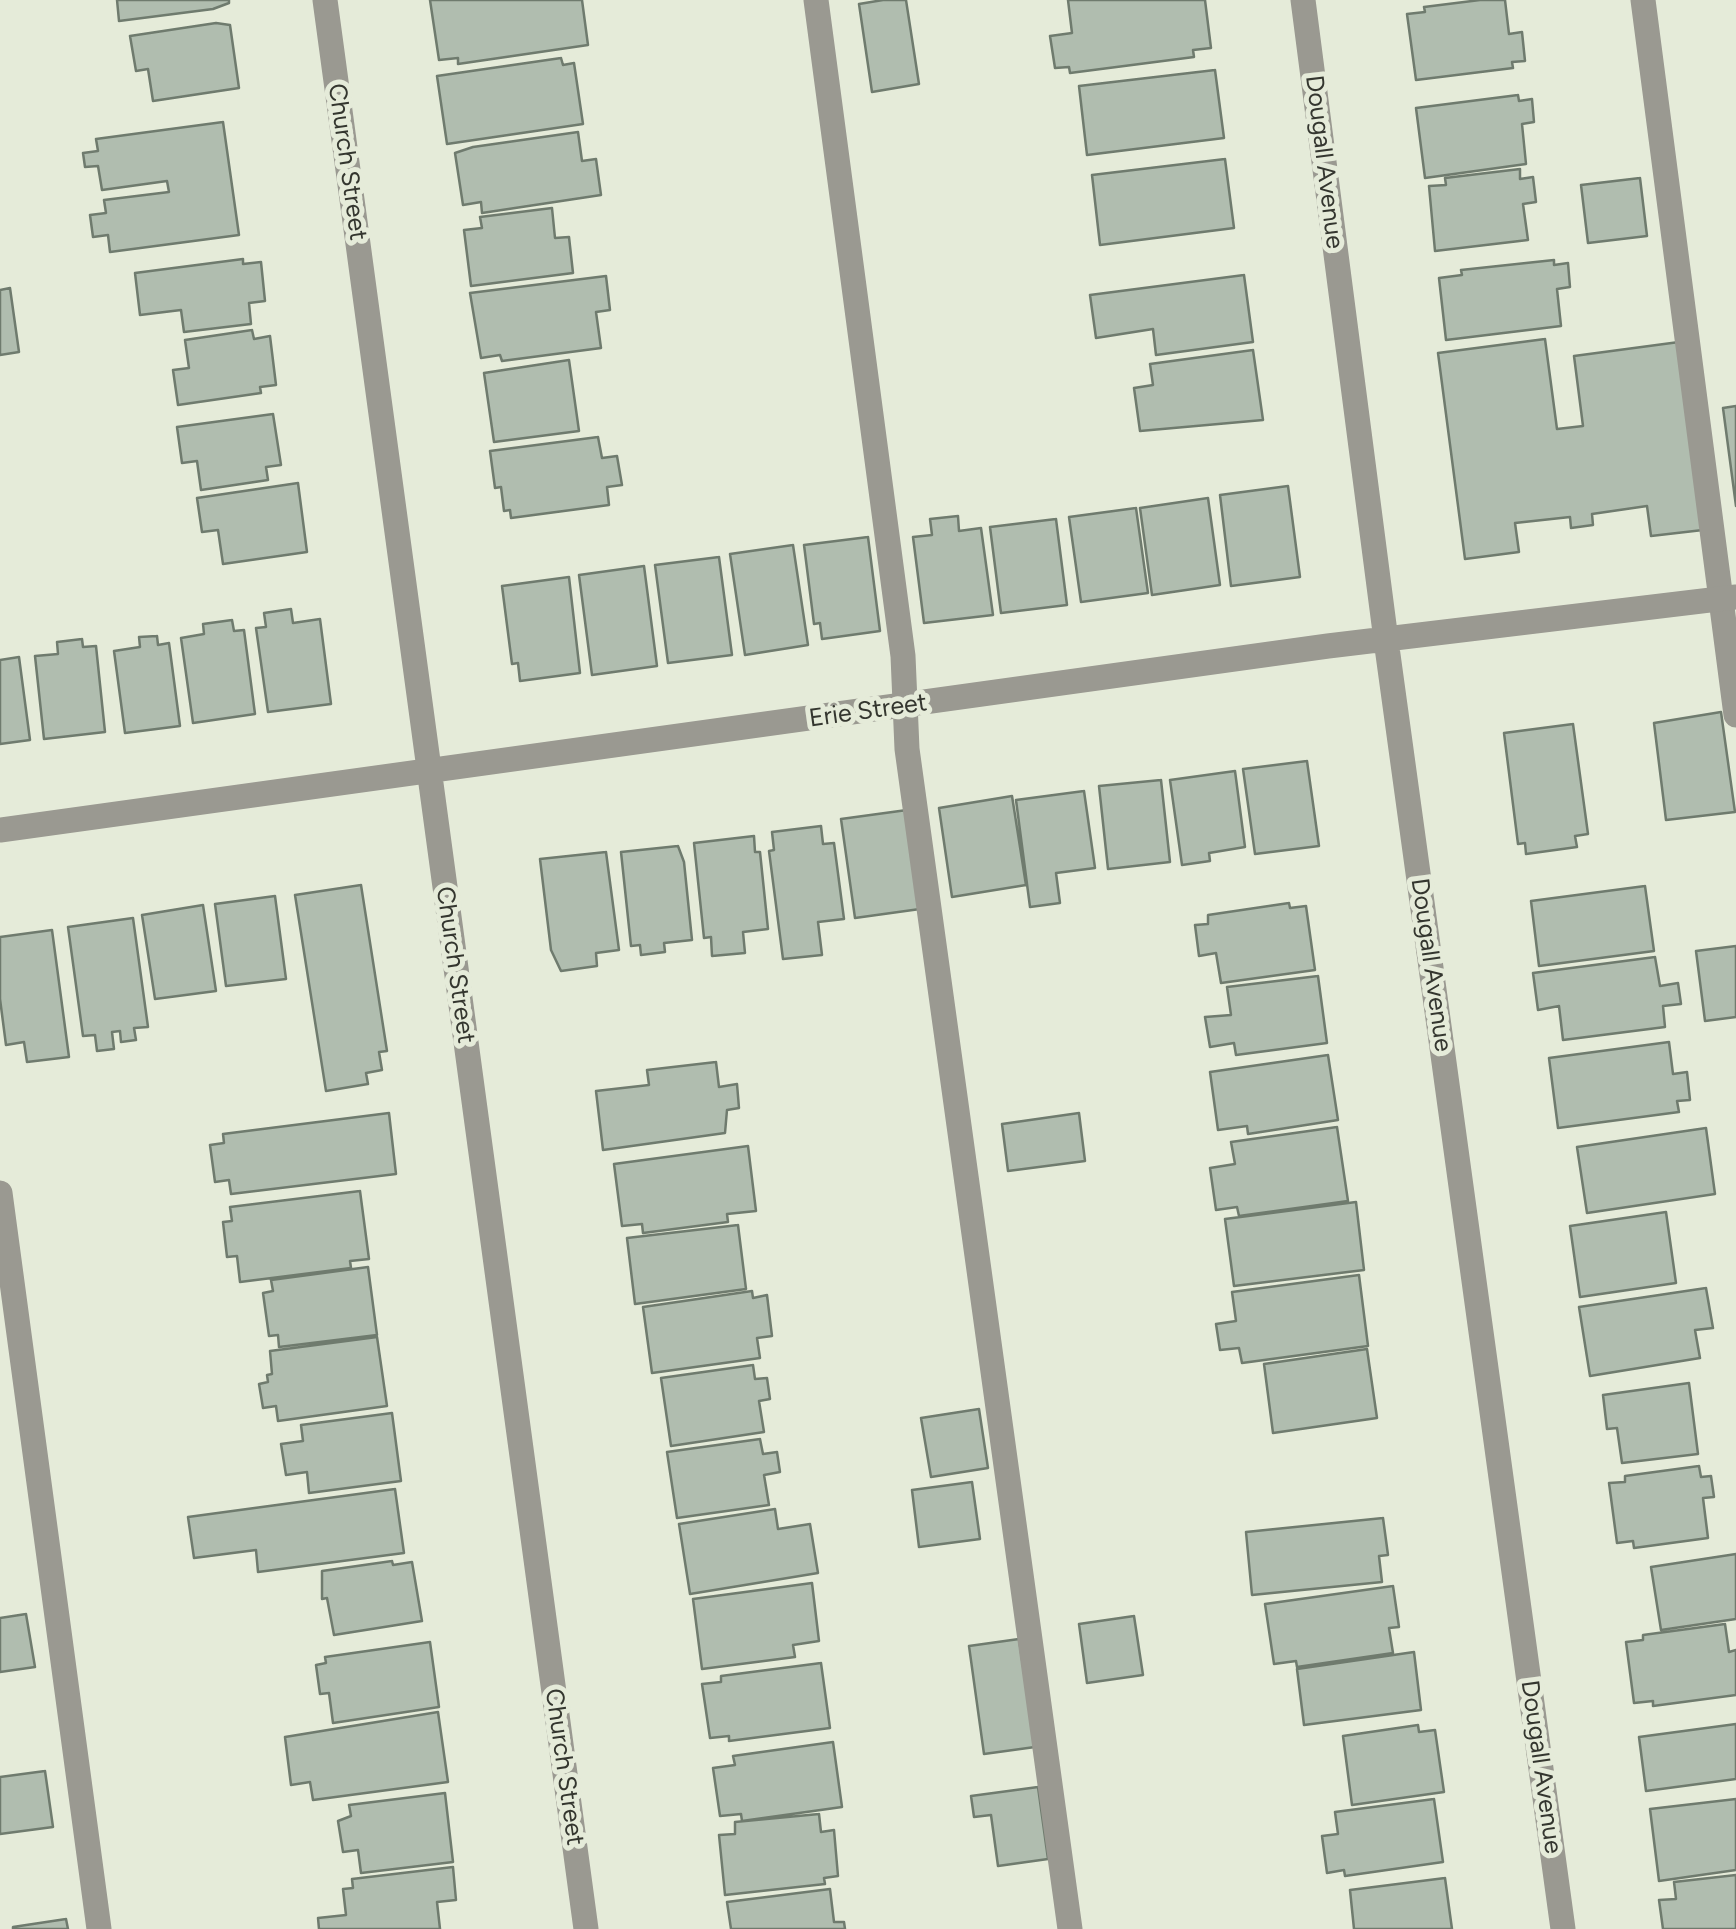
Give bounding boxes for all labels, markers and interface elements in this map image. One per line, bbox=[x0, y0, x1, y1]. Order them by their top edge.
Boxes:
street label: Dougall Avenue bbox=[1298, 73, 1350, 251]
street label: Church Street bbox=[321, 82, 373, 242]
street label: Erie Street bbox=[807, 688, 929, 734]
street label: Dougall Avenue bbox=[1404, 876, 1458, 1054]
street label: Church Street bbox=[429, 885, 481, 1045]
street label: Dougall Avenue bbox=[1514, 1678, 1568, 1856]
street label: Church Street bbox=[538, 1687, 590, 1847]

